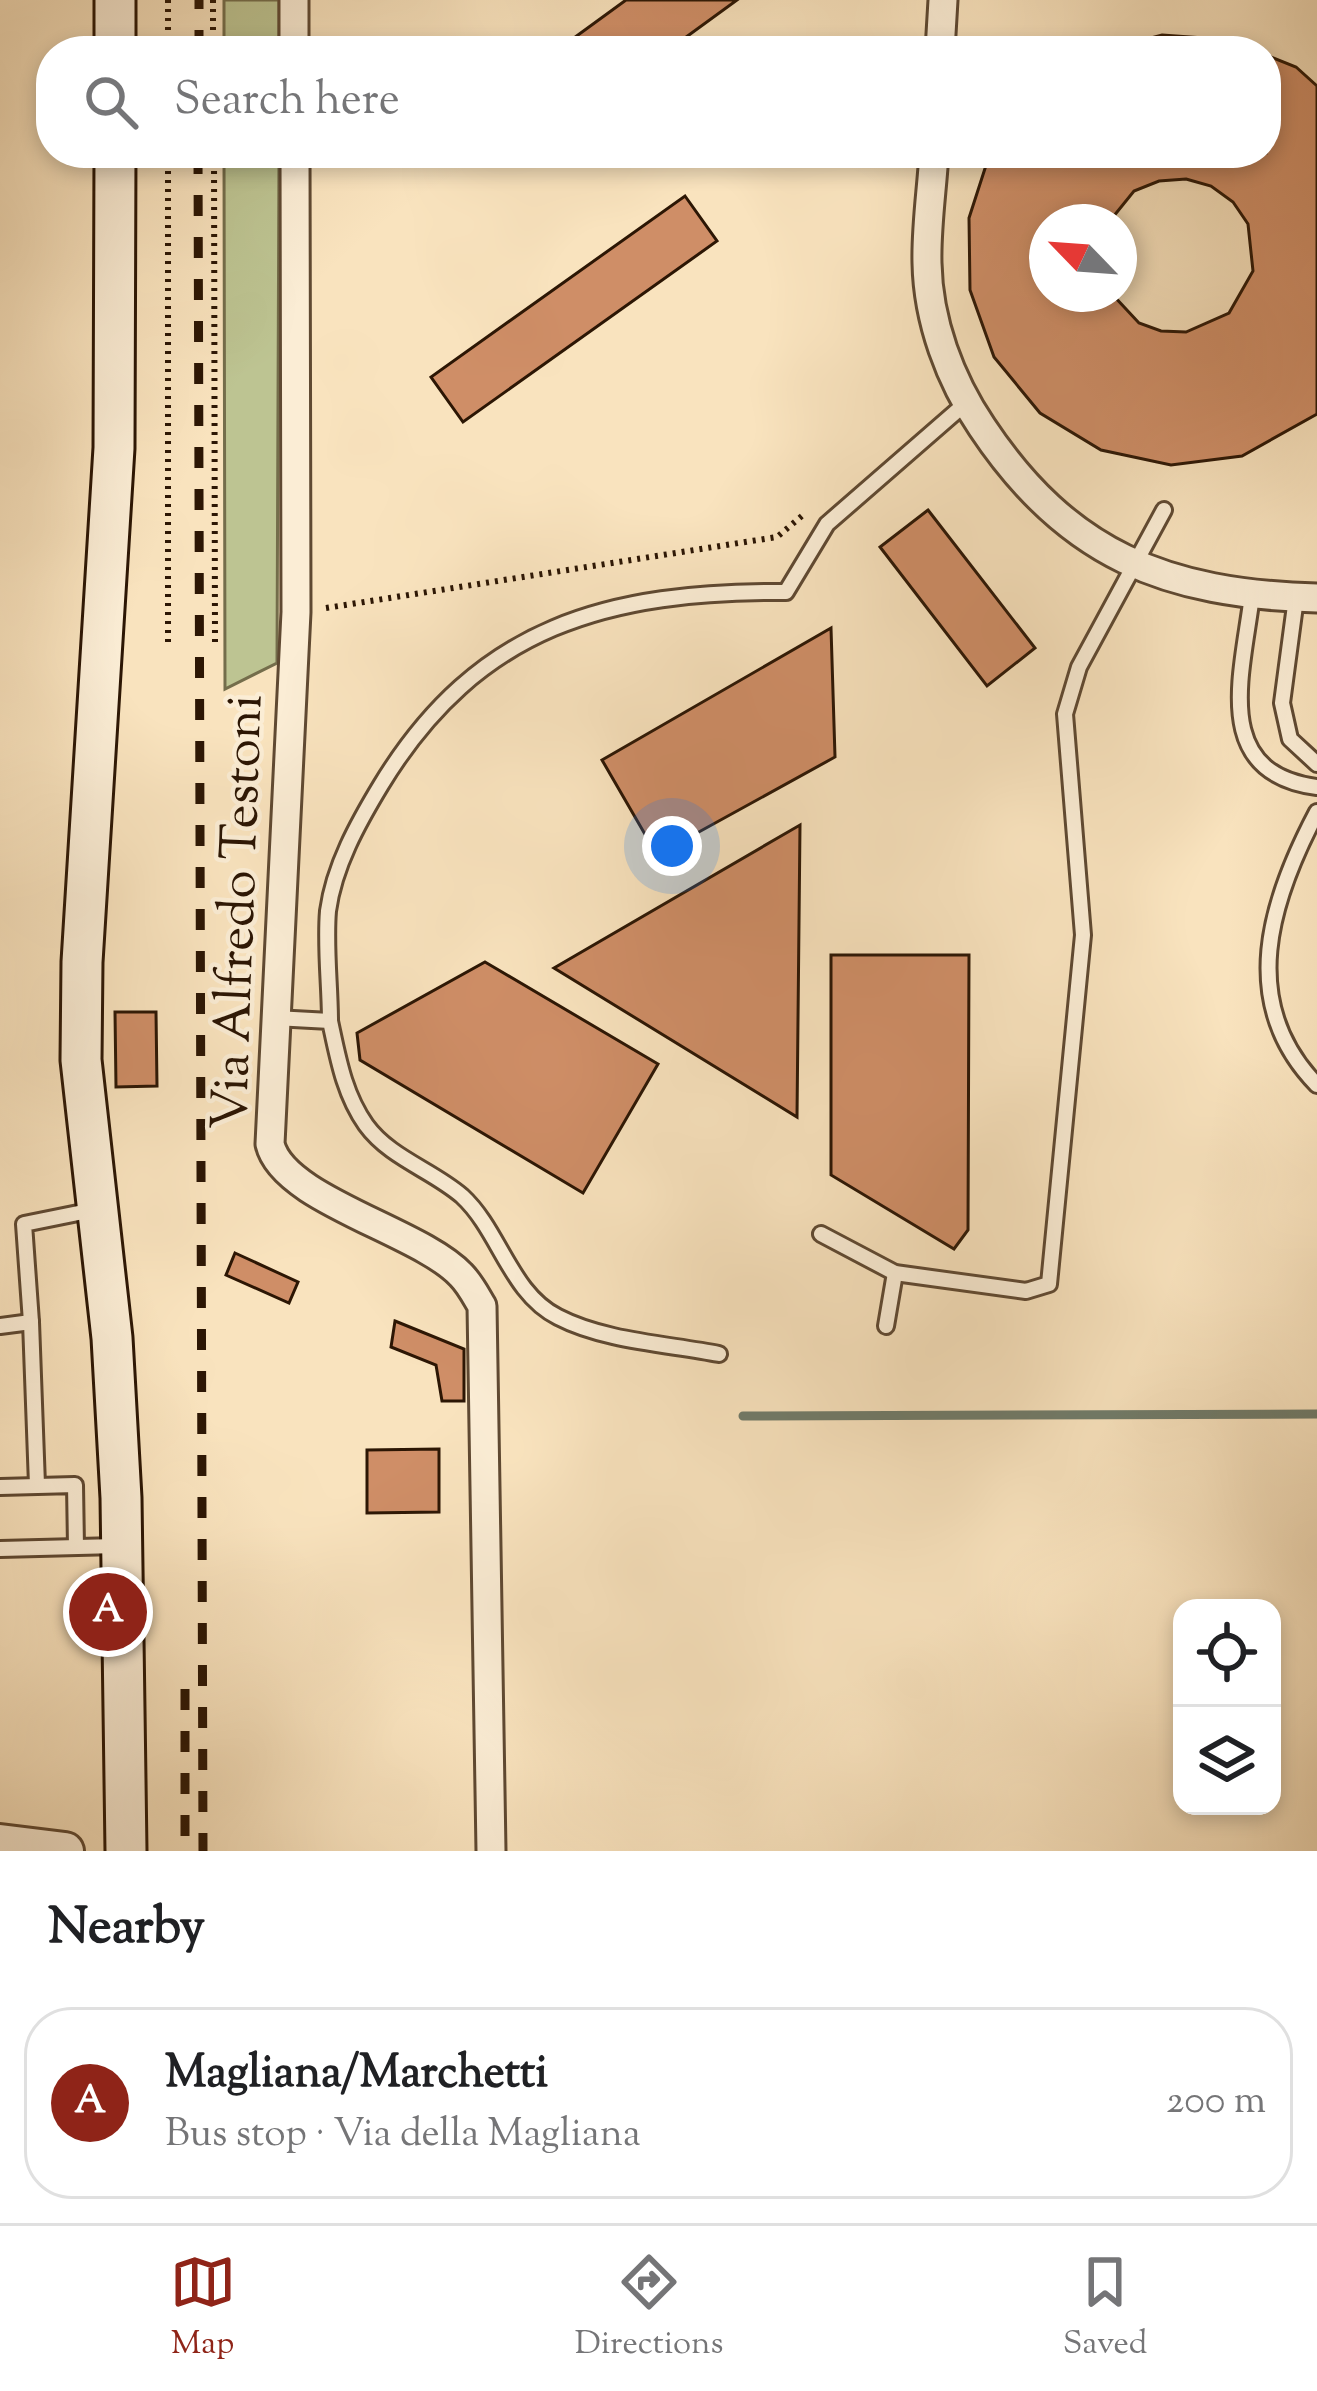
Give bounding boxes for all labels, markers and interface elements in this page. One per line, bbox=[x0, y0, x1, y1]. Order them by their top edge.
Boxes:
search box bbox=[36, 36, 1281, 168]
icon: search bbox=[78, 69, 144, 135]
text: Search here bbox=[174, 70, 400, 135]
north arrow bbox=[1029, 204, 1137, 312]
street label: Via Alfredo Testoni bbox=[196, 693, 285, 1131]
your location bbox=[642, 816, 702, 876]
pin: A bbox=[69, 1567, 147, 1657]
map controls bbox=[1173, 1599, 1281, 1815]
button: locate bbox=[1173, 1599, 1281, 1707]
button: layers bbox=[1173, 1707, 1281, 1815]
text: Nearby bbox=[48, 1893, 205, 1966]
text: Magliana/Marchetti bbox=[165, 2043, 548, 2108]
text: A bbox=[74, 2075, 106, 2131]
text: 200 m bbox=[1166, 2075, 1266, 2131]
text: Bus stop · Via della Magliana bbox=[165, 2108, 641, 2164]
tab: Map bbox=[170, 2249, 236, 2369]
tab: Directions bbox=[575, 2249, 724, 2369]
tab: Saved bbox=[1063, 2249, 1147, 2369]

